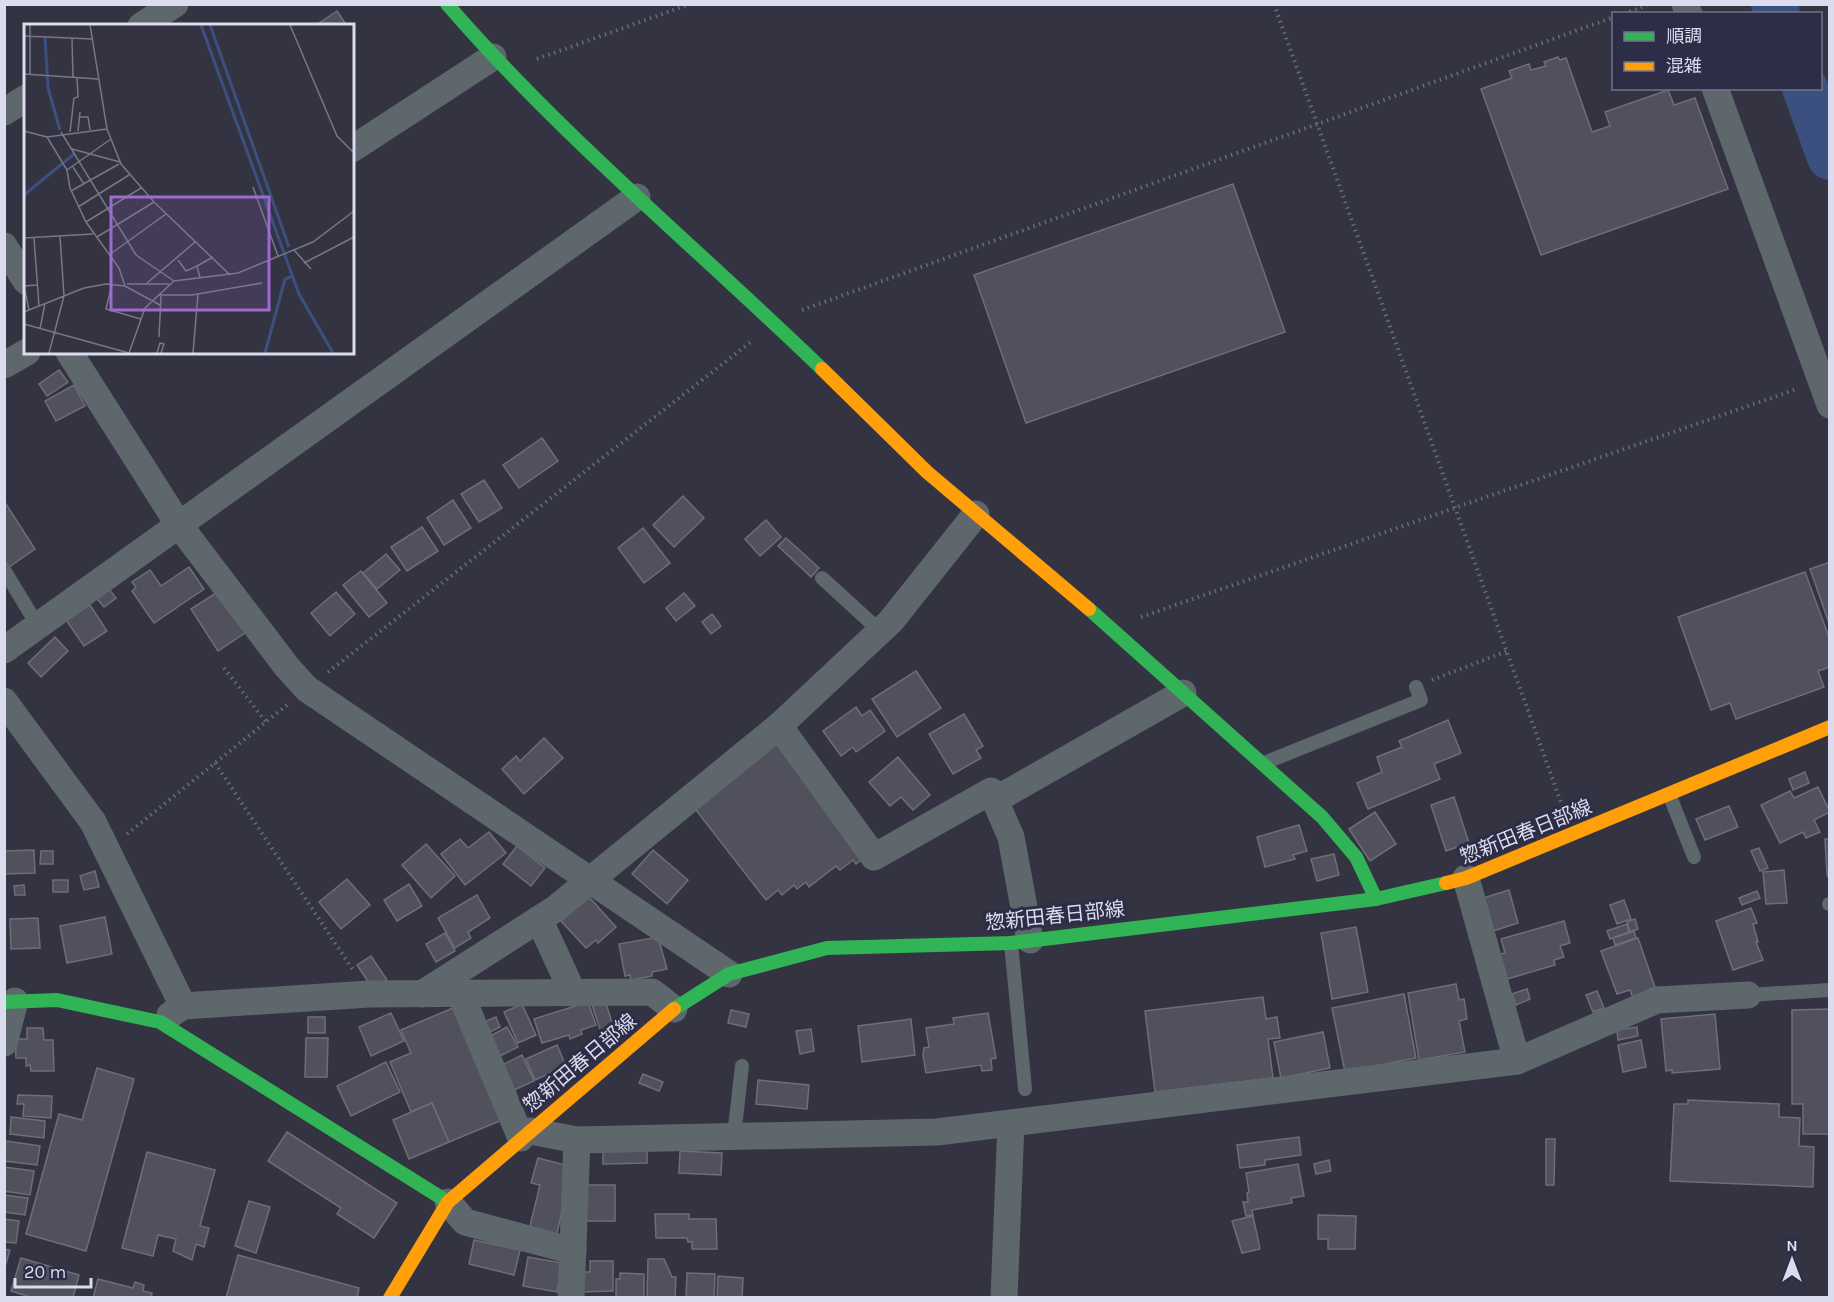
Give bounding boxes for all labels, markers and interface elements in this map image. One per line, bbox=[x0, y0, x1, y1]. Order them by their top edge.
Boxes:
legend bbox=[1612, 12, 1822, 90]
inset map bbox=[24, 24, 354, 354]
text: 順調 bbox=[1666, 25, 1702, 47]
text: 混雑 bbox=[1666, 55, 1702, 77]
street label: 惣新田春日部線 bbox=[1457, 795, 1595, 869]
street label: 惣新田春日部線 bbox=[984, 897, 1126, 935]
street label: 惣新田春日部線 bbox=[519, 1009, 641, 1117]
north arrow bbox=[1762, 1230, 1822, 1290]
text: N bbox=[1786, 1236, 1798, 1255]
scale bar bbox=[15, 1251, 92, 1289]
text: 20 m bbox=[24, 1261, 66, 1283]

